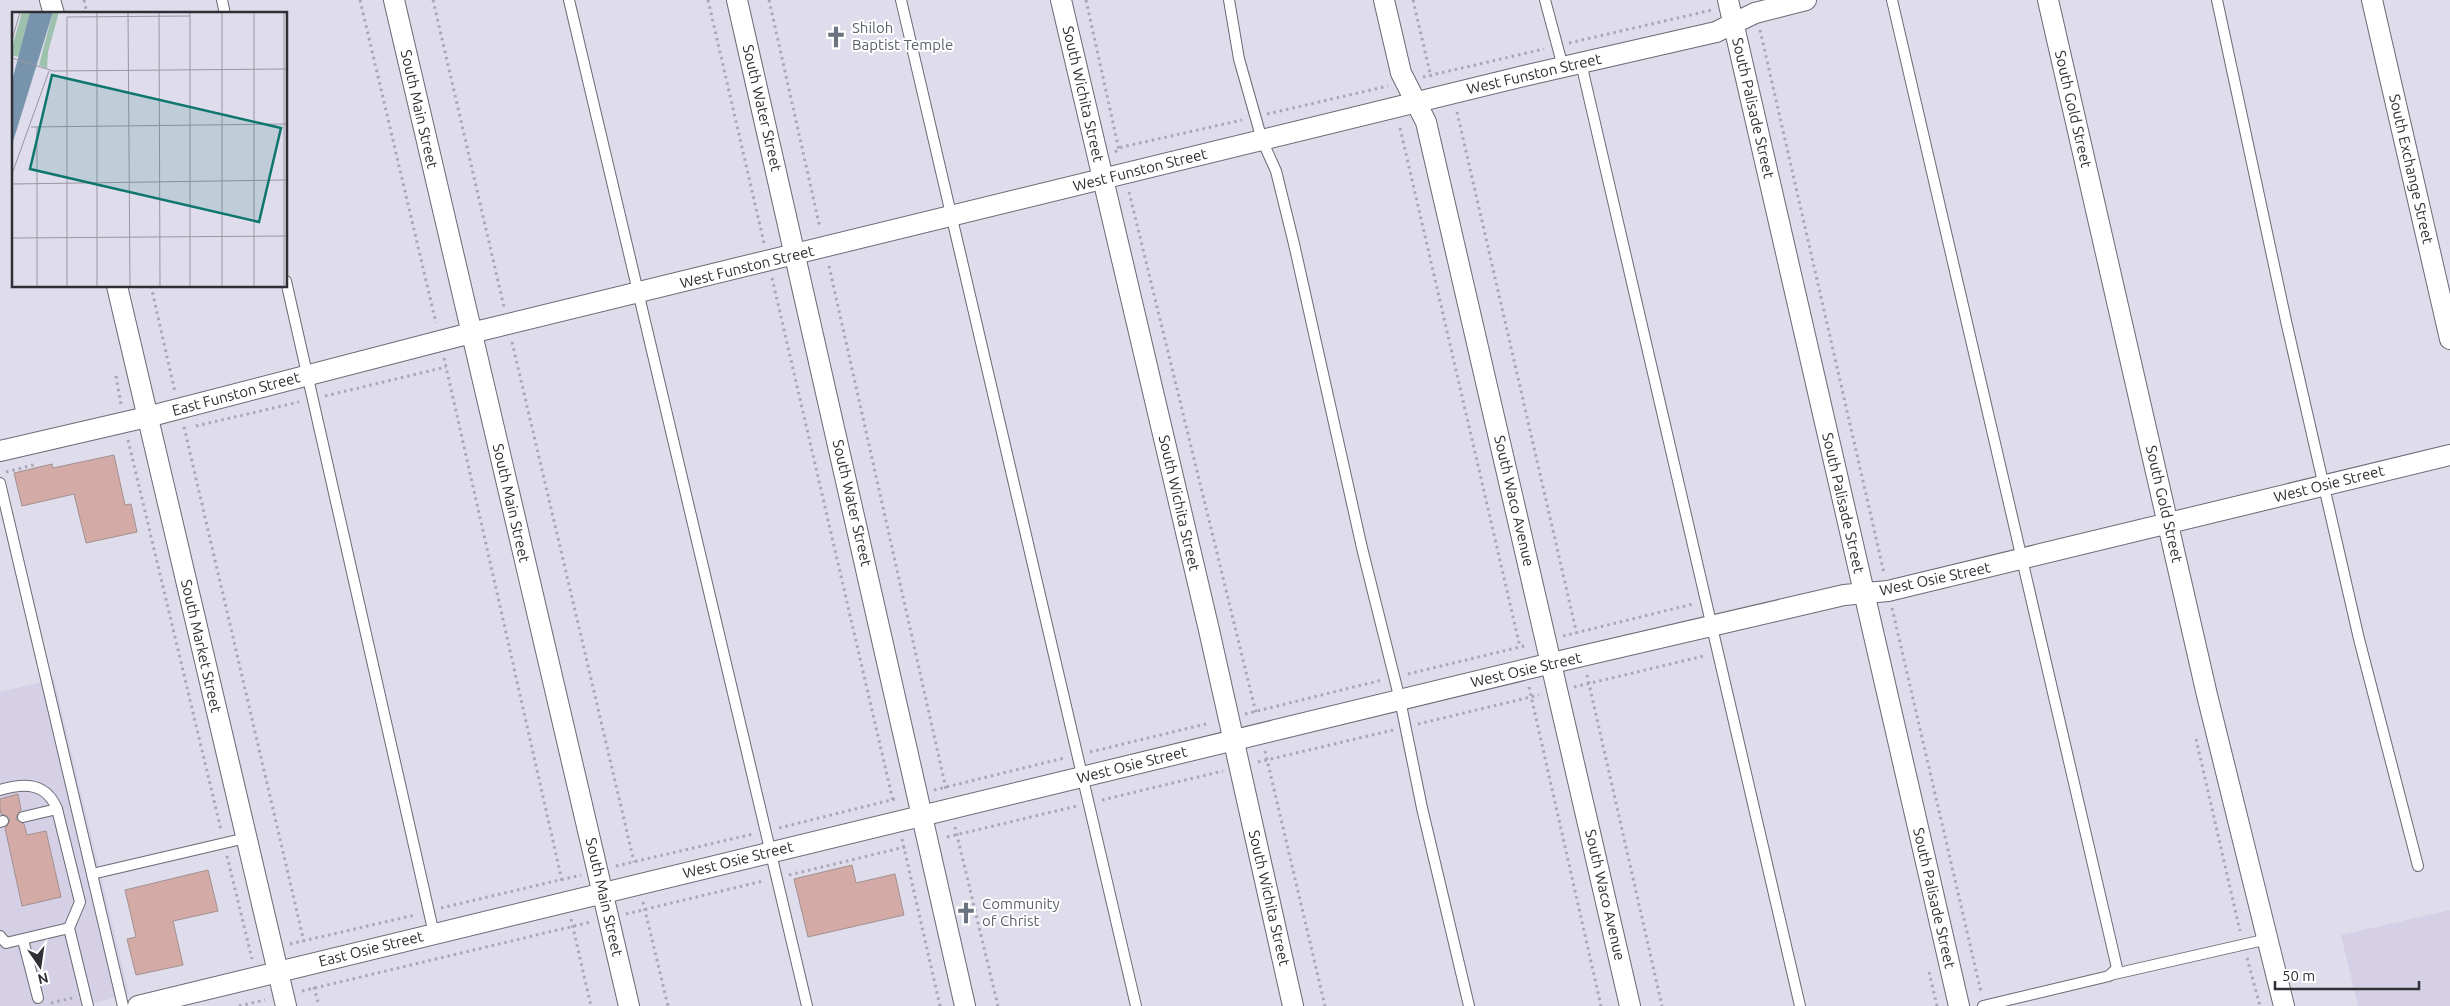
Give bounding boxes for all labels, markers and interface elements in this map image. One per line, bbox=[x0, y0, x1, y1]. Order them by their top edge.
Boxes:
inset map bbox=[12, 12, 288, 288]
place label: Shiloh Baptist Temple bbox=[852, 19, 953, 53]
church icon: Shiloh Baptist Temple bbox=[823, 24, 849, 50]
street label: South Wichita Street bbox=[1060, 24, 1107, 164]
street label: South Palisade Street bbox=[1729, 36, 1778, 180]
street label: South Water Street bbox=[740, 43, 785, 173]
street label: South Main Street bbox=[398, 48, 441, 170]
street label: South Gold Street bbox=[2052, 49, 2095, 169]
street label: West Funston Street bbox=[1465, 50, 1603, 97]
street label: South Exchange Street bbox=[2386, 92, 2437, 245]
street label: West Funston Street bbox=[1071, 145, 1209, 194]
street label: West Funston Street bbox=[678, 242, 816, 291]
street label: East Funston Street bbox=[170, 368, 302, 419]
street label: South Palisade Street bbox=[1819, 431, 1868, 575]
street label: South Wichita Street bbox=[1156, 433, 1203, 573]
street label: South Waco Avenue bbox=[1491, 434, 1538, 568]
street label: South Water Street bbox=[830, 438, 875, 568]
street label: South Main Street bbox=[490, 442, 533, 564]
street label: South Gold Street bbox=[2143, 444, 2186, 564]
street label: West Osie Street bbox=[2272, 462, 2386, 505]
street label: West Osie Street bbox=[1878, 558, 1992, 599]
street label: South Market Street bbox=[178, 578, 225, 714]
street label: West Osie Street bbox=[1469, 648, 1583, 691]
street label: West Osie Street bbox=[1075, 743, 1189, 786]
street label: South Palisade Street bbox=[1910, 826, 1959, 970]
street label: South Wichita Street bbox=[1246, 828, 1293, 968]
street label: South Waco Avenue bbox=[1582, 828, 1629, 962]
street label: South Main Street bbox=[583, 836, 626, 958]
street label: West Osie Street bbox=[681, 838, 795, 881]
place label: Community of Christ bbox=[982, 895, 1060, 929]
church icon: Community of Christ bbox=[953, 900, 979, 926]
street label: East Osie Street bbox=[317, 927, 425, 970]
north arrow bbox=[15, 941, 65, 991]
scale bar bbox=[2275, 958, 2419, 990]
text: 50 m bbox=[2282, 967, 2315, 984]
text: N bbox=[36, 970, 50, 988]

